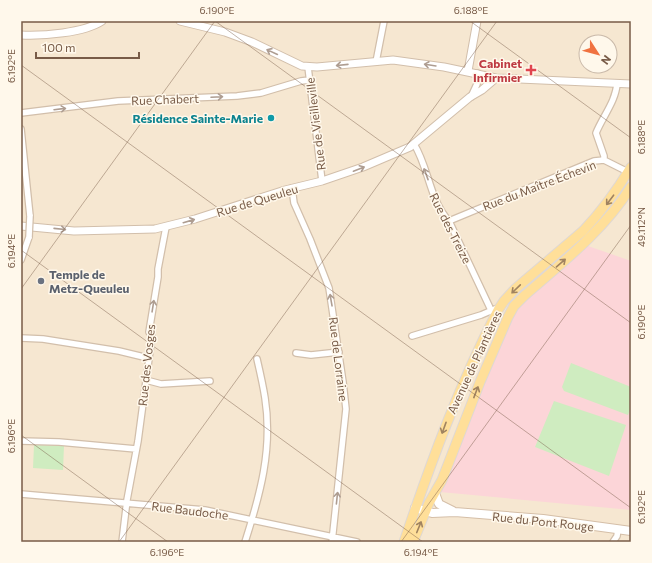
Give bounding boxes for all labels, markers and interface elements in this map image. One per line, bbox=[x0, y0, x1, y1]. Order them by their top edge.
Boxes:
text: 6.190°E bbox=[200, 4, 235, 16]
text: 6.188°E bbox=[454, 4, 488, 16]
scale bar bbox=[36, 34, 139, 60]
north arrow bbox=[578, 34, 618, 74]
text: 100 m bbox=[42, 40, 76, 54]
one-way arrow bbox=[266, 48, 278, 55]
text: 6.192°E bbox=[5, 49, 17, 83]
text: N bbox=[599, 53, 614, 67]
place label: Cabinet Infirmier bbox=[473, 56, 522, 84]
one-way arrow bbox=[424, 60, 437, 68]
one-way arrow bbox=[336, 61, 349, 69]
marker: Cabinet Infirmier bbox=[525, 64, 537, 76]
street label: Rue de Vieilleville bbox=[302, 77, 328, 171]
street label: Rue Chabert bbox=[131, 91, 199, 107]
one-way arrow bbox=[210, 94, 223, 101]
one-way arrow bbox=[53, 105, 66, 112]
place label: Résidence Sainte-Marie bbox=[133, 111, 263, 125]
marker: Résidence Sainte-Marie bbox=[266, 113, 276, 123]
text: 6.188°E bbox=[635, 120, 647, 154]
street label: Rue du Maître Échevin bbox=[480, 157, 598, 213]
one-way arrow bbox=[353, 164, 365, 172]
one-way arrow bbox=[422, 168, 429, 181]
street label: Rue de Queuleu bbox=[215, 181, 299, 219]
street label: Rue des Treize bbox=[427, 190, 475, 266]
one-way arrow bbox=[606, 194, 614, 205]
text: 49.112°N bbox=[635, 207, 647, 247]
one-way arrow bbox=[182, 217, 195, 224]
one-way arrow bbox=[53, 226, 66, 233]
text: 6.194°E bbox=[5, 234, 17, 268]
one-way arrow bbox=[556, 259, 566, 268]
place label: Temple de Metz-Queuleu bbox=[49, 267, 129, 295]
marker: Temple de Metz-Queuleu bbox=[36, 276, 46, 286]
one-way arrow bbox=[511, 284, 521, 294]
one-way arrow bbox=[327, 294, 335, 307]
one-way arrow bbox=[149, 300, 157, 313]
text: 6.190°E bbox=[635, 304, 647, 339]
street label: Avenue de Plantières bbox=[444, 308, 504, 416]
street label: Rue de Lorraine bbox=[327, 316, 351, 402]
street label: Rue des Vosges bbox=[135, 323, 157, 407]
one-way arrow bbox=[472, 387, 480, 399]
text: 6.196°E bbox=[5, 419, 17, 453]
one-way arrow bbox=[439, 422, 447, 434]
text: 6.192°E bbox=[635, 490, 647, 524]
one-way arrow bbox=[333, 492, 341, 505]
street label: Rue Baudoche bbox=[151, 498, 229, 522]
street label: Rue du Pont Rouge bbox=[492, 509, 594, 533]
one-way arrow bbox=[416, 521, 424, 533]
text: 6.196°E bbox=[150, 546, 184, 558]
text: 6.194°E bbox=[404, 546, 438, 558]

